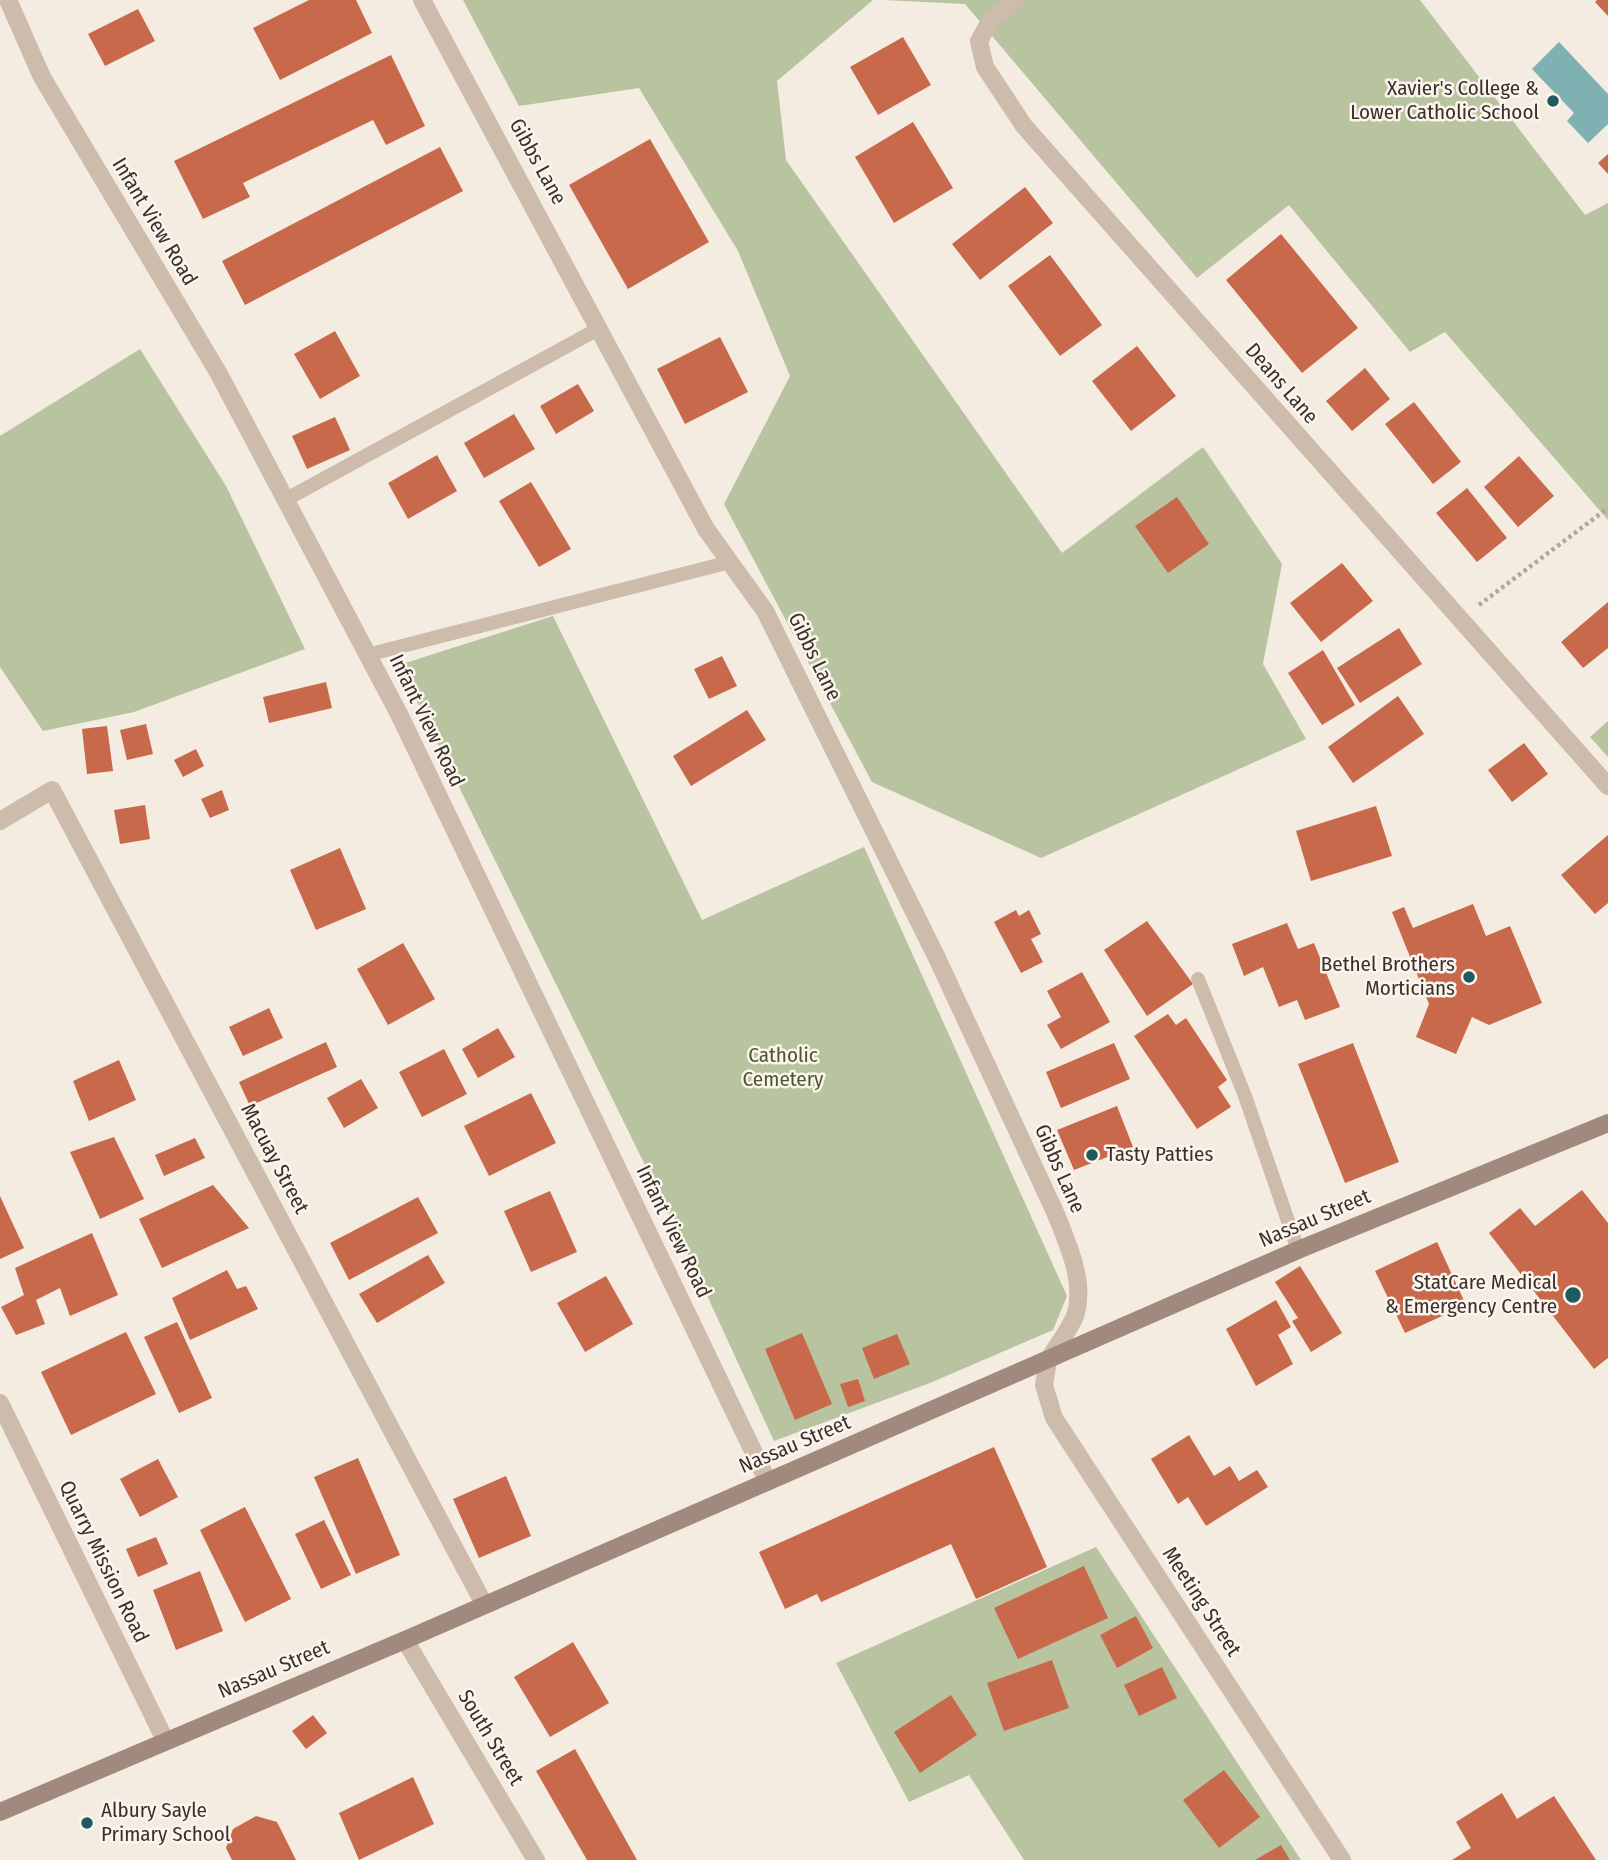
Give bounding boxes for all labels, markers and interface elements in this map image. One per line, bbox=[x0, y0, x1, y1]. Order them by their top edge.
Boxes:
place label: Xavier's College & Lower Catholic School bbox=[1350, 76, 1539, 126]
marker: Xavier's College & Lower Catholic School bbox=[1545, 93, 1561, 109]
street label: Gibbs Lane bbox=[503, 115, 571, 209]
street label: Infant View Road bbox=[106, 154, 202, 290]
street label: Deans Lane bbox=[1239, 339, 1323, 429]
street label: Gibbs Lane bbox=[782, 609, 846, 705]
street label: Infant View Road bbox=[383, 651, 469, 791]
place label: Bethel Brothers Morticians bbox=[1321, 952, 1455, 1002]
marker: Bethel Brothers Morticians bbox=[1461, 969, 1477, 985]
park label: Catholic Cemetery bbox=[743, 1043, 823, 1093]
street label: Macuay Street bbox=[234, 1100, 314, 1218]
street label: Gibbs Lane bbox=[1028, 1121, 1090, 1217]
place label: Tasty Patties bbox=[1106, 1142, 1213, 1168]
marker: Tasty Patties bbox=[1084, 1147, 1100, 1163]
street label: Infant View Road bbox=[630, 1162, 716, 1302]
street label: Nassau Street bbox=[1256, 1184, 1374, 1254]
place label: StatCare Medical & Emergency Centre bbox=[1385, 1270, 1557, 1320]
marker: StatCare Medical & Emergency Centre bbox=[1563, 1285, 1583, 1305]
street label: Nassau Street bbox=[736, 1410, 854, 1480]
street label: Quarry Mission Road bbox=[53, 1477, 153, 1647]
street label: Meeting Street bbox=[1156, 1543, 1246, 1661]
street label: Nassau Street bbox=[215, 1635, 333, 1705]
street label: South Street bbox=[452, 1686, 528, 1790]
place label: Albury Sayle Primary School bbox=[101, 1798, 230, 1848]
marker: Albury Sayle Primary School bbox=[79, 1815, 95, 1831]

